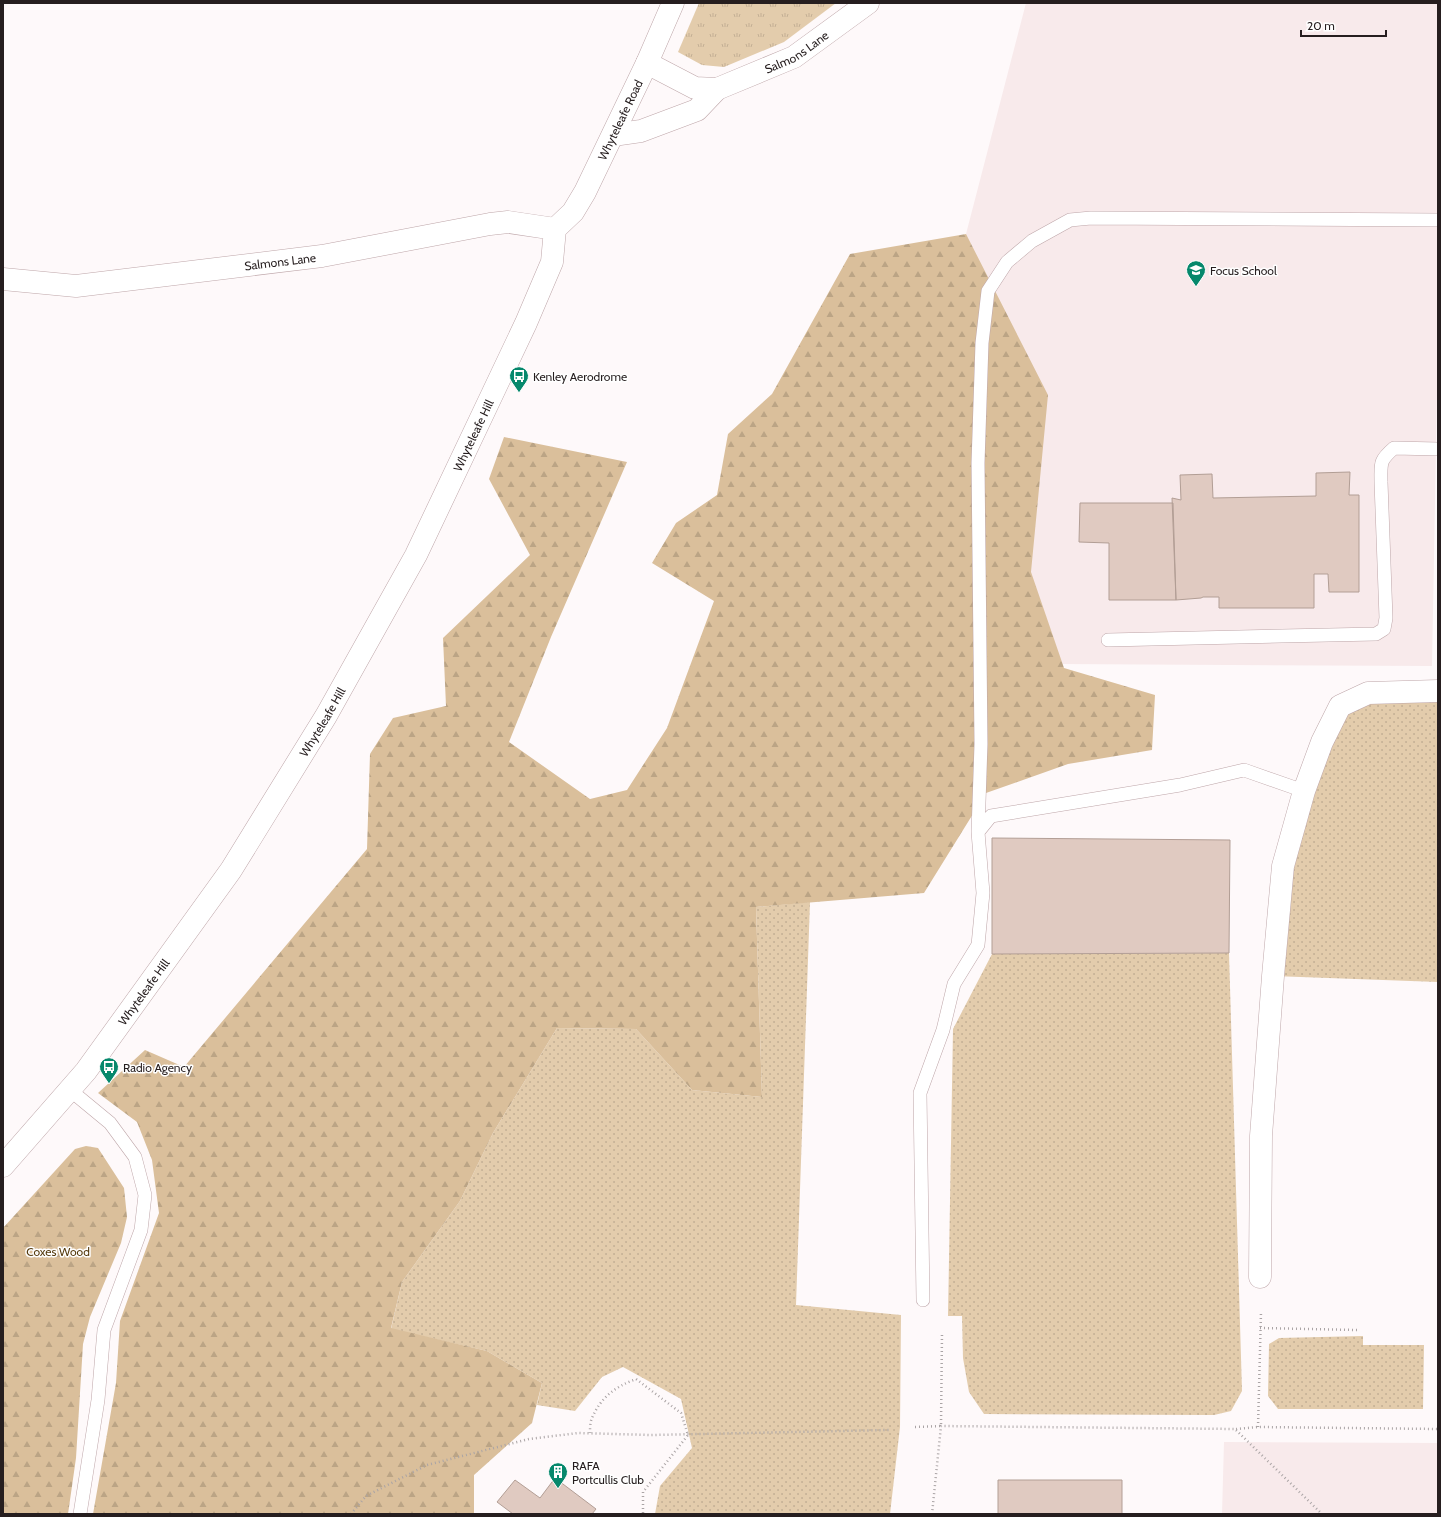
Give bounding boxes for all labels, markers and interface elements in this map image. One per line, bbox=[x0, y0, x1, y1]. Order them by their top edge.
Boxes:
scale bar bbox=[1301, 12, 1386, 38]
text: 20 m bbox=[1307, 18, 1335, 33]
street label: Salmons Lane bbox=[762, 27, 831, 76]
street label: Whyteleafe Road bbox=[594, 77, 645, 162]
street label: Salmons Lane bbox=[244, 249, 317, 273]
school or university icon: Focus School bbox=[1185, 259, 1207, 287]
place label: Focus School bbox=[1210, 263, 1277, 278]
bus stop icon: Kenley Aerodrome bbox=[508, 365, 530, 393]
place label: Kenley Aerodrome bbox=[533, 369, 627, 384]
street label: Whyteleafe Hill bbox=[449, 397, 496, 474]
street label: Whyteleafe Hill bbox=[296, 684, 348, 759]
street label: Whyteleafe Hill bbox=[114, 956, 172, 1028]
bus stop icon: Radio Agency bbox=[98, 1056, 120, 1084]
place label: Radio Agency bbox=[123, 1060, 192, 1075]
park label: Coxes Wood bbox=[26, 1244, 90, 1259]
place label: RAFA Portcullis Club bbox=[572, 1458, 644, 1487]
building icon: RAFA Portcullis Club bbox=[547, 1461, 569, 1489]

